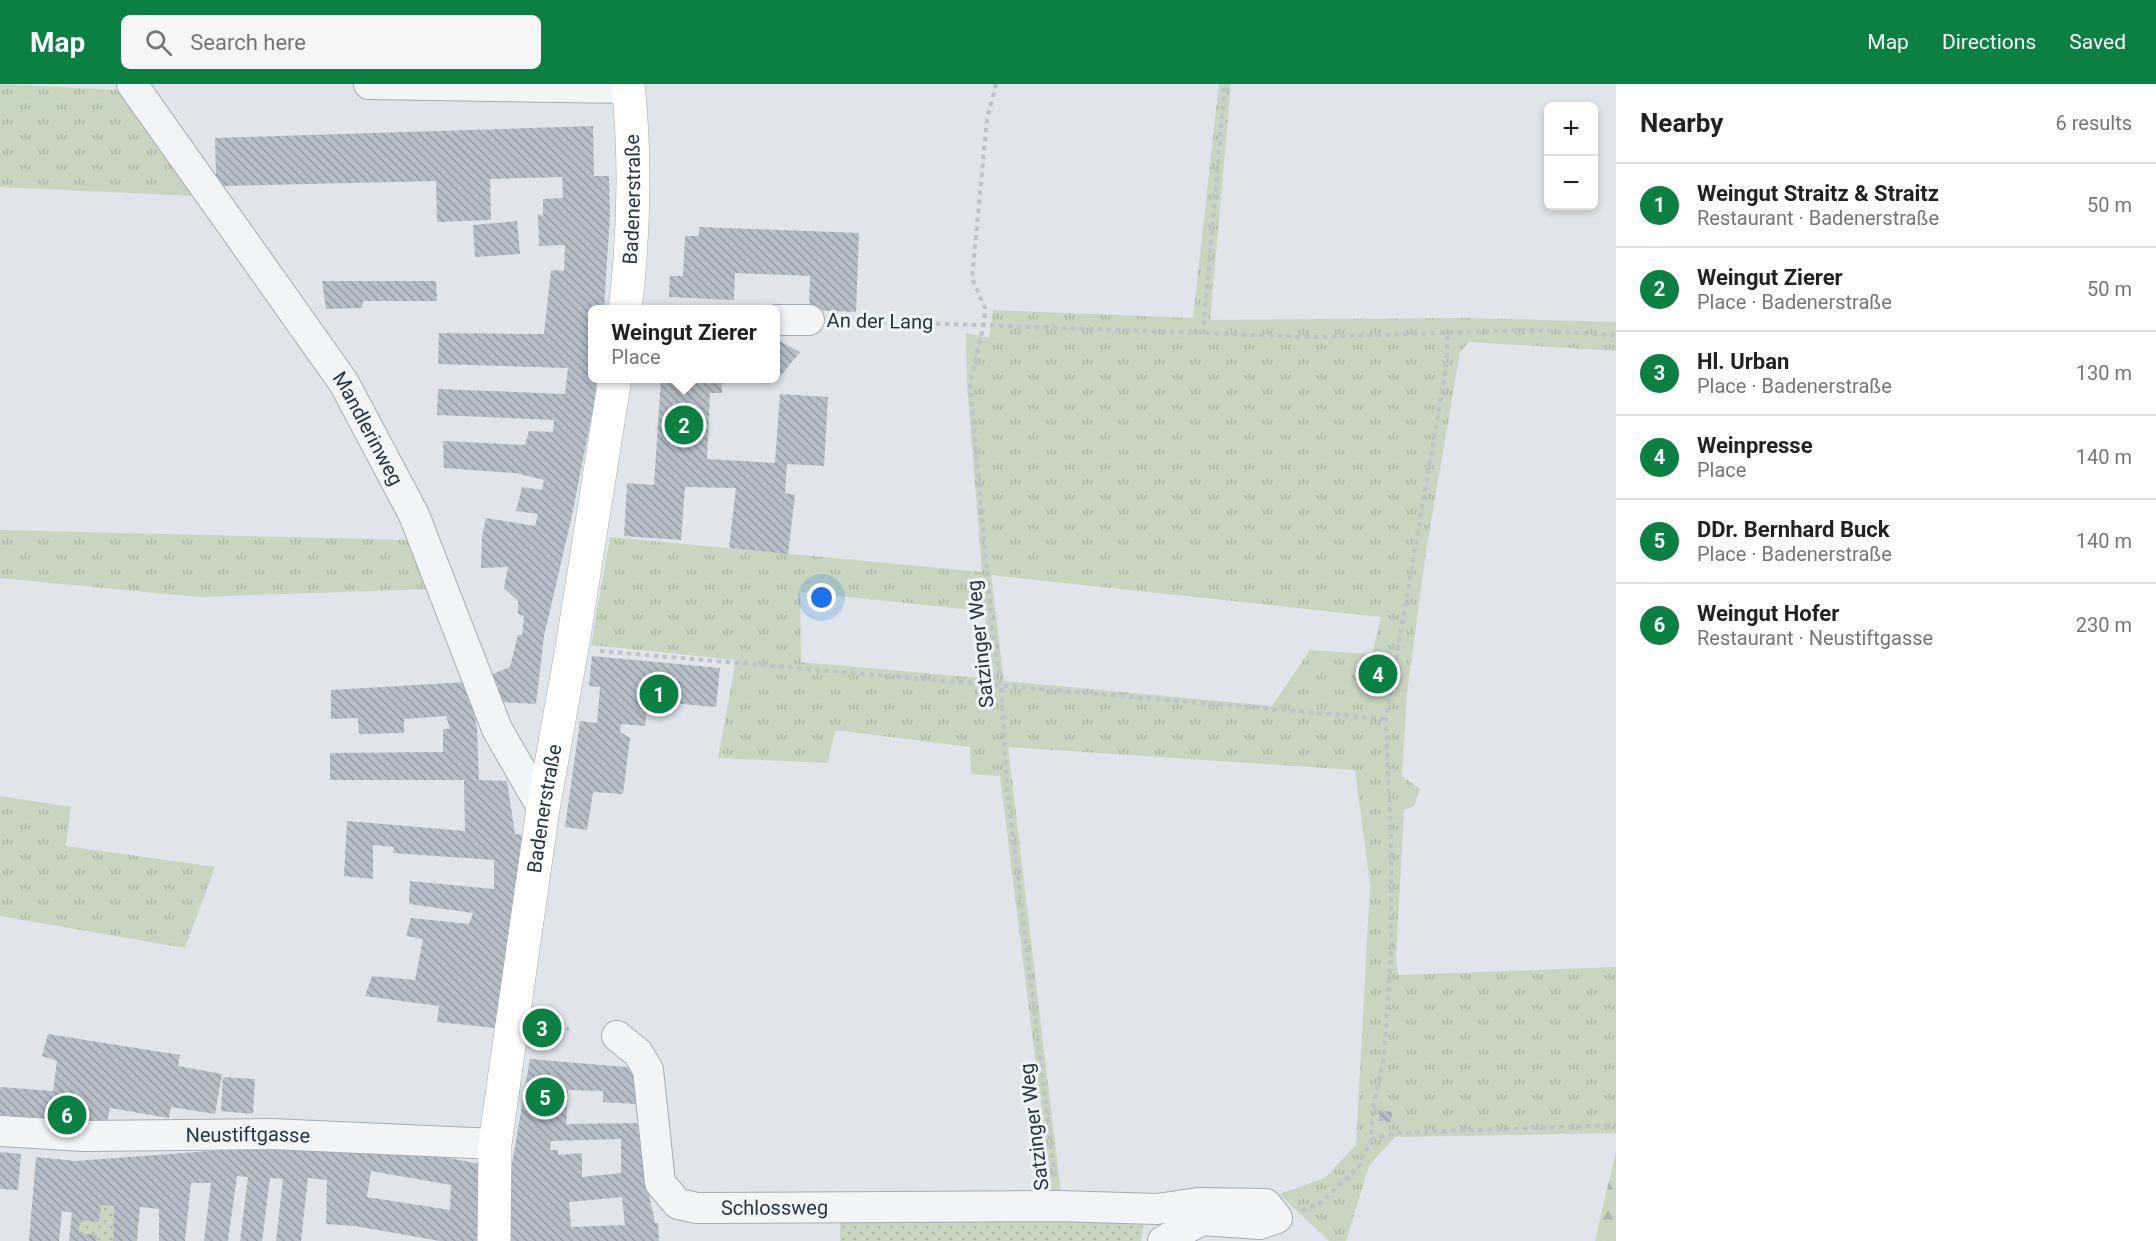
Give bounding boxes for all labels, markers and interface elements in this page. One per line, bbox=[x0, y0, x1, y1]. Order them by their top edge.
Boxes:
search box bbox=[121, 15, 541, 69]
text: Map bbox=[30, 26, 85, 59]
icon: search bbox=[142, 26, 175, 59]
text: Search here bbox=[190, 30, 306, 55]
text: Map bbox=[1867, 30, 1909, 54]
text: Directions bbox=[1942, 30, 2036, 54]
text: Saved bbox=[2069, 30, 2126, 54]
map controls bbox=[1544, 102, 1598, 210]
button: + bbox=[1544, 102, 1598, 156]
text: Nearby bbox=[1640, 108, 1723, 138]
text: 6 results bbox=[2056, 111, 2132, 135]
street label: Badenerstraße bbox=[618, 134, 645, 265]
button: − bbox=[1544, 156, 1598, 210]
text: Weingut Straitz & Straitz bbox=[1697, 181, 1939, 206]
text: 1 bbox=[1654, 193, 1665, 217]
text: 50 m bbox=[2087, 193, 2132, 217]
text: Restaurant · Badenerstraße bbox=[1697, 206, 1939, 230]
text: Weingut Zierer bbox=[1697, 265, 1843, 290]
text: 2 bbox=[1654, 277, 1665, 301]
text: 50 m bbox=[2087, 277, 2132, 301]
text: Place · Badenerstraße bbox=[1697, 290, 1892, 314]
popup bbox=[588, 305, 780, 383]
street label: An der Lang bbox=[826, 308, 934, 334]
text: Weingut Zierer bbox=[611, 320, 757, 345]
text: Place bbox=[611, 345, 661, 369]
text: Hl. Urban bbox=[1697, 349, 1789, 374]
text: 3 bbox=[1654, 361, 1665, 385]
text: 130 m bbox=[2076, 361, 2132, 385]
street label: Mandlerinweg bbox=[328, 367, 408, 490]
text: Place · Badenerstraße bbox=[1697, 374, 1892, 398]
pin: 2 bbox=[664, 402, 704, 448]
text: Weinpresse bbox=[1697, 433, 1813, 458]
text: 4 bbox=[1654, 445, 1665, 469]
text: 140 m bbox=[2076, 445, 2132, 469]
text: Place bbox=[1697, 458, 1746, 482]
text: DDr. Bernhard Buck bbox=[1697, 517, 1890, 542]
text: 5 bbox=[1654, 529, 1665, 553]
text: 140 m bbox=[2076, 529, 2132, 553]
text: Place · Badenerstraße bbox=[1697, 542, 1892, 566]
street label: Satzinger Weg bbox=[961, 579, 999, 709]
your location bbox=[807, 583, 836, 612]
text: Weingut Hofer bbox=[1697, 601, 1839, 626]
text: 6 bbox=[1654, 613, 1665, 637]
text: 230 m bbox=[2076, 613, 2132, 637]
text: Restaurant · Neustiftgasse bbox=[1697, 626, 1933, 650]
pin: 4 bbox=[1358, 652, 1398, 696]
pin: 1 bbox=[640, 672, 678, 716]
street label: Badenerstraße bbox=[522, 742, 566, 875]
pin: 3 bbox=[522, 1006, 562, 1050]
street label: Satzinger Weg bbox=[1014, 1062, 1054, 1192]
pin: 5 bbox=[526, 1074, 564, 1120]
pin: 6 bbox=[48, 1092, 86, 1138]
street label: Neustiftgasse bbox=[185, 1122, 311, 1148]
street label: Schlossweg bbox=[721, 1195, 828, 1220]

